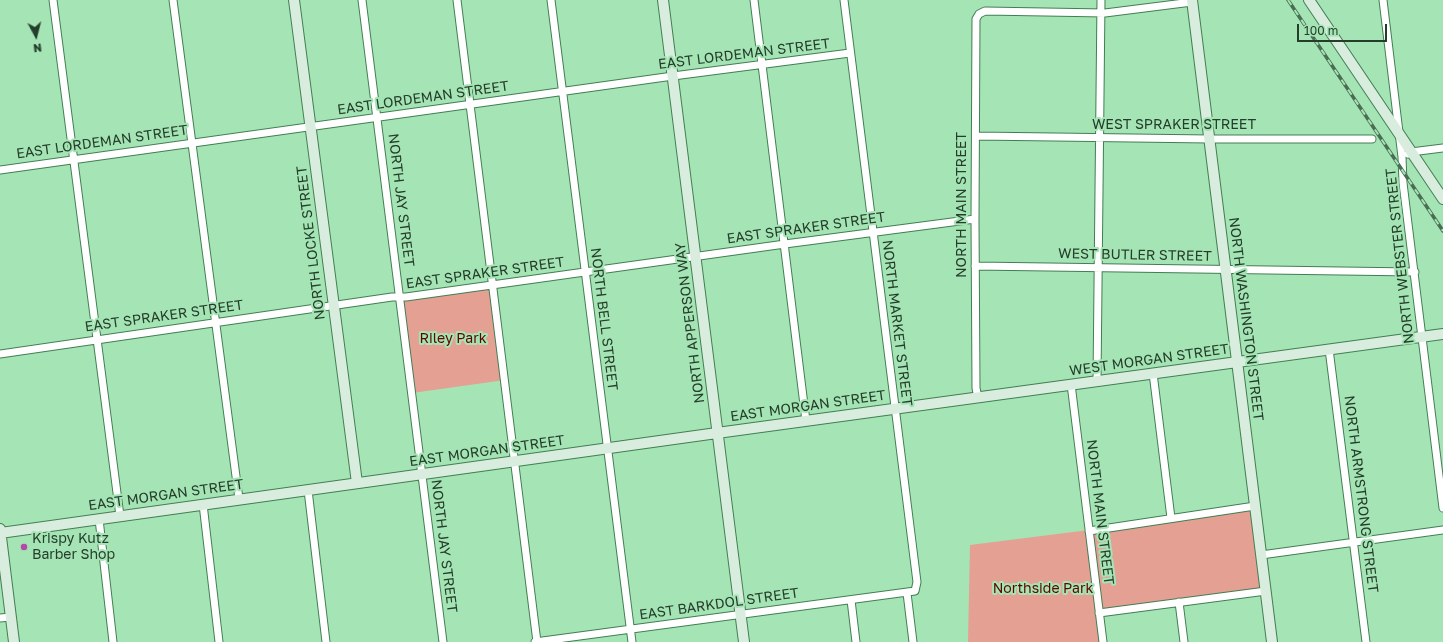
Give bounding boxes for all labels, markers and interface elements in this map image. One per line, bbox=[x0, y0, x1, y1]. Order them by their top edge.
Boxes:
north arrow bbox=[16, 16, 56, 56]
scale bar bbox=[1299, 16, 1389, 42]
text: 100 m bbox=[1304, 23, 1338, 38]
street label: EAST LORDEMAN STREET bbox=[657, 35, 831, 73]
text: N bbox=[33, 41, 42, 55]
street label: EAST LORDEMAN STREET bbox=[336, 78, 510, 118]
street label: WEST SPRAKER STREET bbox=[1092, 117, 1256, 133]
street label: EAST LORDEMAN STREET bbox=[15, 122, 189, 162]
street label: NORTH MAIN STREET bbox=[954, 132, 970, 278]
street label: NORTH JAY STREET bbox=[385, 133, 417, 267]
street label: NORTH LOCKE STREET bbox=[293, 165, 329, 321]
street label: NORTH WEBSTER STREET bbox=[1382, 167, 1418, 345]
street label: EAST SPRAKER STREET bbox=[726, 209, 886, 247]
street label: NORTH WASHINGTON STREET bbox=[1225, 216, 1267, 422]
street label: NORTH MARKET STREET bbox=[878, 239, 916, 407]
street label: NORTH APPERSON WAY bbox=[672, 242, 708, 404]
street label: WEST BUTLER STREET bbox=[1058, 245, 1212, 265]
street label: NORTH BELL STREET bbox=[587, 247, 621, 391]
street label: EAST SPRAKER STREET bbox=[405, 254, 565, 292]
street label: EAST SPRAKER STREET bbox=[84, 297, 244, 335]
park label: Riley Park bbox=[419, 331, 487, 347]
street label: WEST MORGAN STREET bbox=[1068, 340, 1230, 380]
street label: EAST MORGAN STREET bbox=[729, 387, 887, 425]
street label: NORTH ARMSTRONG STREET bbox=[1341, 394, 1381, 594]
street label: EAST MORGAN STREET bbox=[408, 432, 566, 470]
street label: NORTH MAIN STREET bbox=[1083, 438, 1117, 586]
street label: EAST MORGAN STREET bbox=[87, 476, 245, 514]
street label: NORTH JAY STREET bbox=[428, 479, 460, 613]
place label: Krispy Kutz Barber Shop bbox=[32, 531, 115, 564]
marker: Krispy Kutz Barber Shop bbox=[19, 542, 29, 552]
park label: Northside Park bbox=[993, 581, 1093, 597]
street label: EAST BARKDOL STREET bbox=[638, 584, 800, 624]

